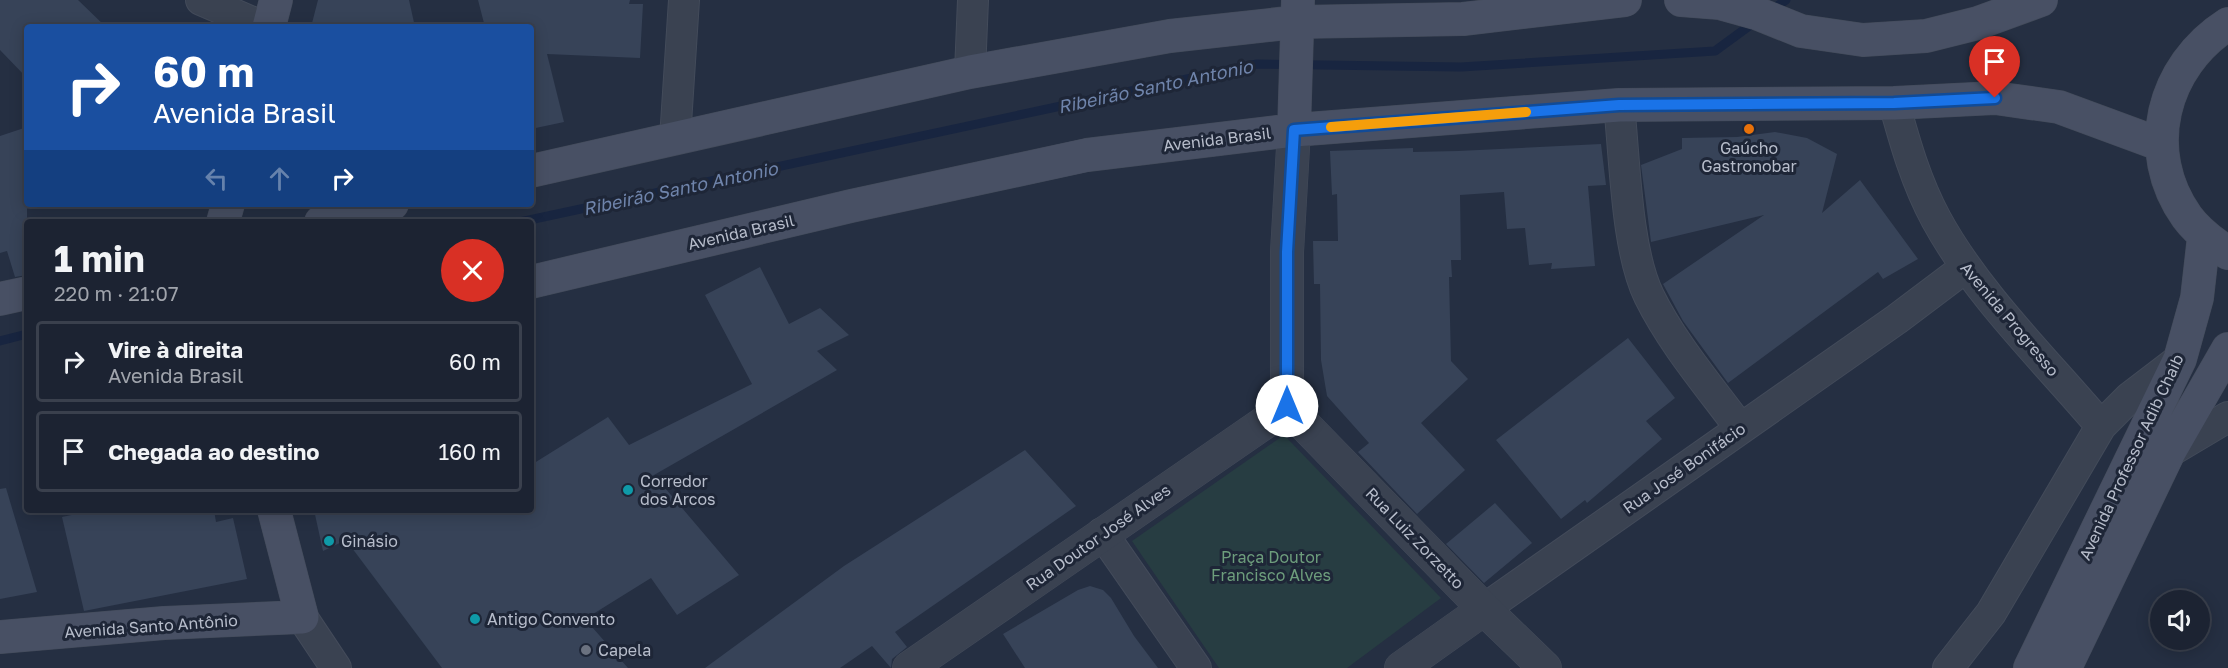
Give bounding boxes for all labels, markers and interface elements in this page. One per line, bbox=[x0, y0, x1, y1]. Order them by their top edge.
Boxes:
pin bbox=[1969, 36, 2020, 98]
icon: arrive bbox=[1978, 45, 2011, 78]
text: 60 m bbox=[153, 46, 254, 96]
icon: right bbox=[54, 48, 132, 126]
water label: Ribeirão Santo Antonio bbox=[1056, 54, 1256, 117]
text: Avenida Brasil bbox=[153, 97, 336, 129]
street label: Avenida Brasil bbox=[1162, 122, 1272, 156]
marker: Gaúcho Gastronobar bbox=[1742, 122, 1756, 136]
place label: Gaúcho Gastronobar bbox=[1701, 138, 1797, 176]
water label: Ribeirão Santo Antonio bbox=[581, 156, 781, 219]
icon: left bbox=[200, 162, 233, 195]
icon: ahead bbox=[263, 162, 296, 195]
icon: right bbox=[326, 162, 359, 195]
street label: Avenida Brasil bbox=[686, 210, 796, 254]
text: 1 min bbox=[54, 237, 145, 280]
button: close bbox=[441, 239, 504, 302]
street label: Avenida Progresso bbox=[1957, 258, 2063, 380]
text: 220 m · 21:07 bbox=[54, 281, 179, 305]
text: Vire à direita bbox=[108, 336, 243, 363]
icon: right bbox=[57, 345, 90, 378]
text: 60 m bbox=[449, 348, 501, 375]
street label: Avenida Professor Adib Chaib bbox=[2074, 351, 2188, 563]
text: Avenida Brasil bbox=[108, 363, 244, 387]
position arrow bbox=[1255, 374, 1319, 438]
street label: Rua José Bonifácio bbox=[1619, 418, 1749, 518]
icon: arrive bbox=[57, 435, 90, 468]
text: Chegada ao destino bbox=[108, 438, 320, 465]
text: 160 m bbox=[438, 438, 501, 465]
place label: Corredor dos Arcos bbox=[640, 471, 716, 509]
street label: Rua Doutor José Alves bbox=[1022, 480, 1174, 594]
marker: Corredor dos Arcos bbox=[621, 483, 635, 497]
street label: Rua Luiz Zorzetto bbox=[1362, 483, 1468, 593]
place label: Ginásio bbox=[341, 531, 398, 551]
marker: Ginásio bbox=[322, 534, 336, 548]
park label: Praça Doutor Francisco Alves bbox=[1211, 547, 1331, 585]
map controls bbox=[2150, 590, 2210, 650]
button: sound bbox=[2150, 590, 2210, 650]
place label: Antigo Convento bbox=[487, 609, 615, 629]
street label: Avenida Santo Antônio bbox=[64, 610, 238, 642]
marker: Antigo Convento bbox=[468, 612, 482, 626]
place label: Capela bbox=[598, 640, 651, 660]
marker: Capela bbox=[579, 643, 593, 657]

